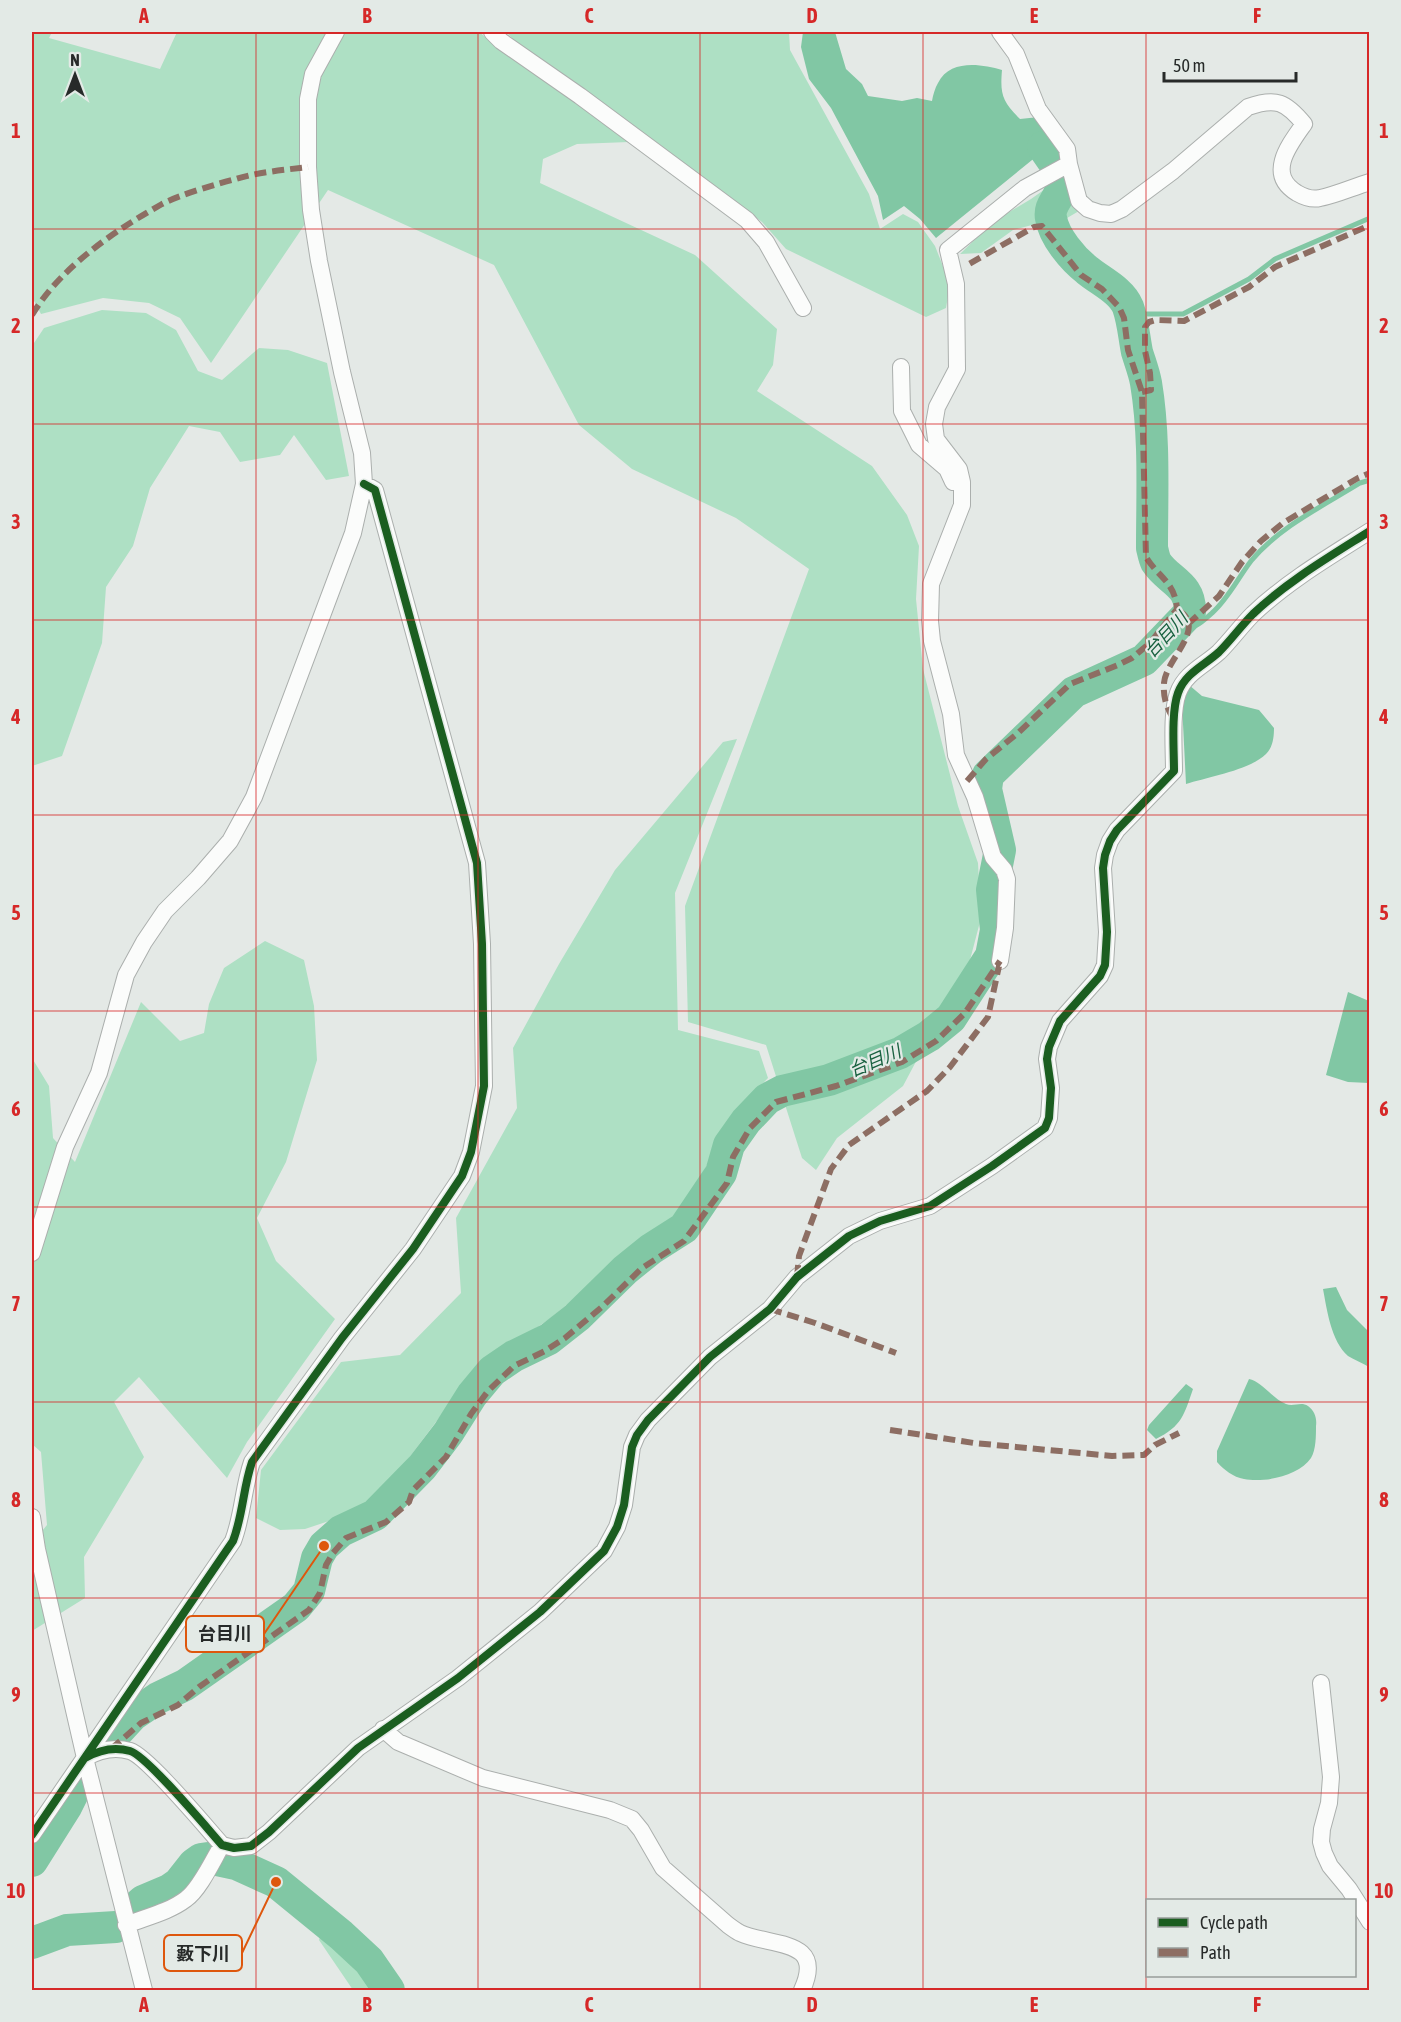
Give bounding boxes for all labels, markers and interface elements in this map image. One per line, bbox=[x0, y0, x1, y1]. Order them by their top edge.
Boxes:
text: A bbox=[138, 4, 149, 27]
text: B bbox=[362, 4, 372, 27]
text: C bbox=[585, 4, 594, 27]
text: D bbox=[806, 4, 818, 27]
text: E bbox=[1030, 4, 1039, 27]
text: F bbox=[1253, 4, 1261, 27]
north arrow bbox=[45, 45, 105, 105]
scale bar bbox=[1164, 45, 1296, 83]
text: N bbox=[70, 51, 80, 69]
text: 50 m bbox=[1173, 55, 1205, 76]
text: 1 bbox=[11, 119, 21, 142]
text: 1 bbox=[1379, 119, 1389, 142]
text: 2 bbox=[11, 314, 21, 337]
text: 2 bbox=[1379, 314, 1389, 337]
text: 3 bbox=[11, 510, 21, 533]
text: 3 bbox=[1379, 510, 1389, 533]
water label: 台目川 bbox=[1140, 606, 1193, 662]
text: 4 bbox=[10, 705, 21, 728]
text: 4 bbox=[1378, 705, 1389, 728]
text: 5 bbox=[11, 901, 21, 924]
text: 5 bbox=[1379, 901, 1389, 924]
water label: 台目川 bbox=[846, 1040, 906, 1081]
text: 6 bbox=[11, 1097, 21, 1120]
text: 6 bbox=[1379, 1097, 1389, 1120]
text: 7 bbox=[11, 1292, 21, 1315]
text: 7 bbox=[1379, 1292, 1389, 1315]
text: 8 bbox=[11, 1488, 21, 1511]
text: 8 bbox=[1379, 1488, 1389, 1511]
callout: 台目川 bbox=[186, 1616, 264, 1652]
text: 台目川 bbox=[198, 1623, 252, 1644]
text: 9 bbox=[11, 1683, 21, 1706]
text: 9 bbox=[1379, 1683, 1389, 1706]
text: 10 bbox=[7, 1879, 25, 1902]
text: 10 bbox=[1375, 1879, 1393, 1902]
legend bbox=[1146, 1899, 1356, 1977]
text: Cycle path bbox=[1200, 1912, 1268, 1933]
callout: 藪下川 bbox=[164, 1935, 242, 1971]
text: Path bbox=[1200, 1942, 1231, 1963]
text: 藪下川 bbox=[176, 1943, 230, 1964]
text: A bbox=[138, 1993, 149, 2016]
text: B bbox=[362, 1993, 372, 2016]
text: C bbox=[585, 1993, 594, 2016]
text: D bbox=[806, 1993, 818, 2016]
text: E bbox=[1030, 1993, 1039, 2016]
text: F bbox=[1253, 1993, 1261, 2016]

